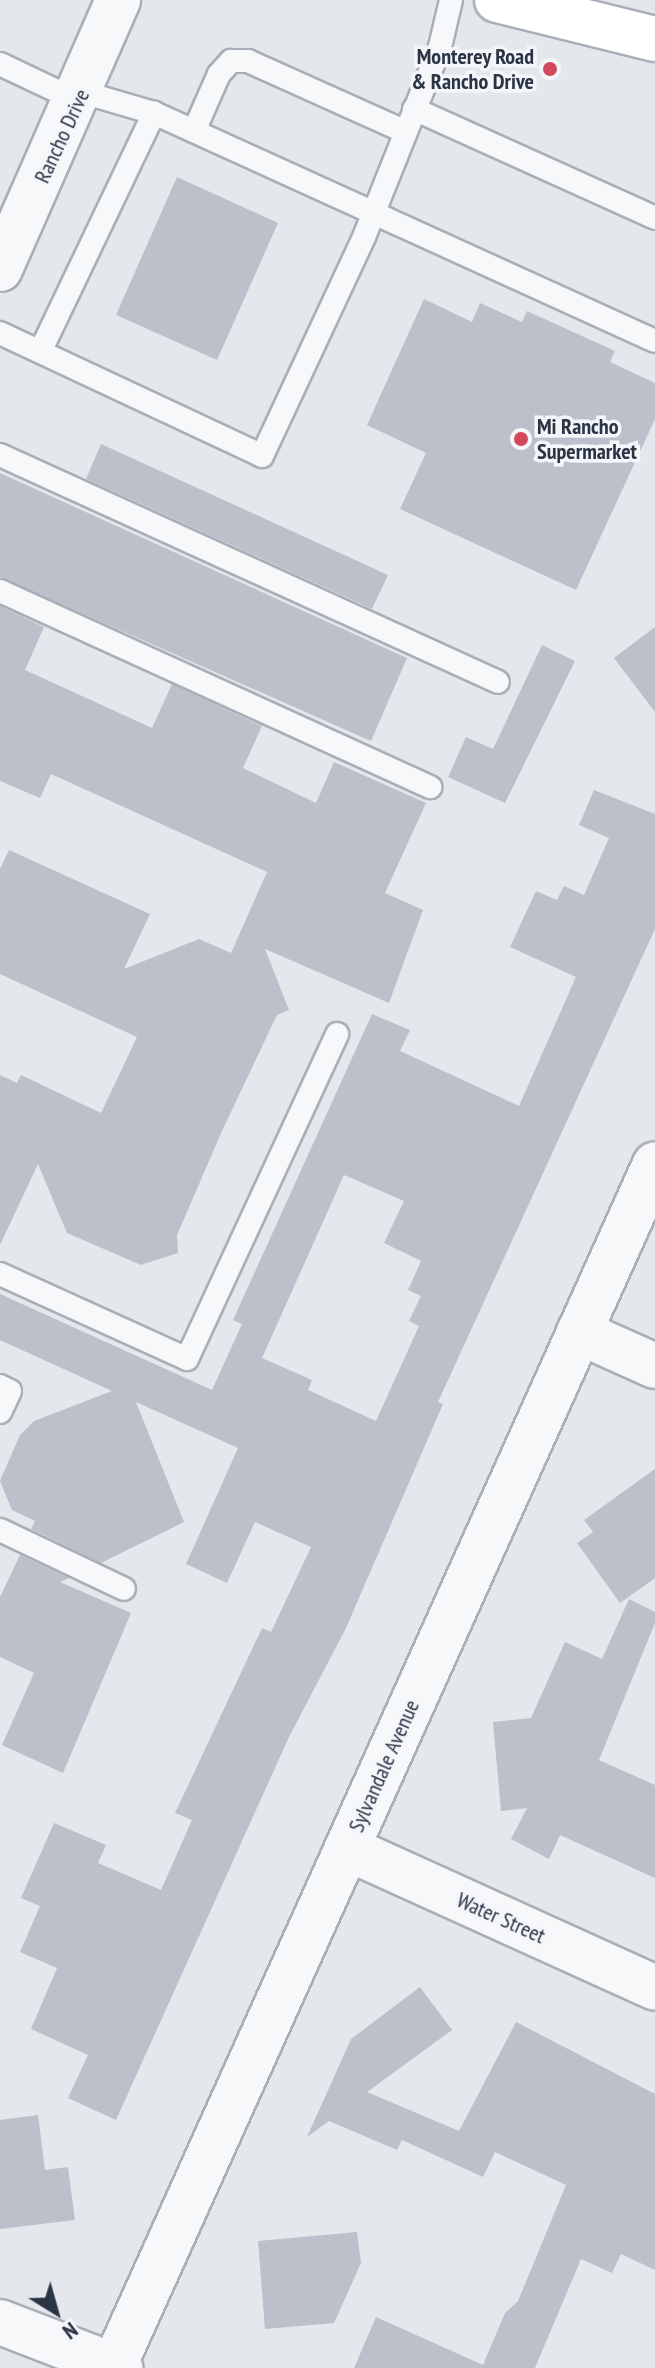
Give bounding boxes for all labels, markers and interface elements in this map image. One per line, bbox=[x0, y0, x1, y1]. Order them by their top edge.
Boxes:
place label: Monterey Road & Rancho Drive bbox=[412, 43, 534, 94]
marker: Monterey Road & Rancho Drive bbox=[541, 60, 559, 78]
street label: Rancho Drive bbox=[29, 85, 95, 187]
place label: Mi Rancho Supermarket bbox=[537, 413, 637, 464]
marker: Mi Rancho Supermarket bbox=[512, 430, 530, 448]
street label: Sylvandale Avenue bbox=[343, 1695, 425, 1837]
street label: Water Street bbox=[453, 1887, 549, 1949]
north arrow bbox=[16, 2272, 96, 2352]
text: N bbox=[57, 2316, 84, 2346]

